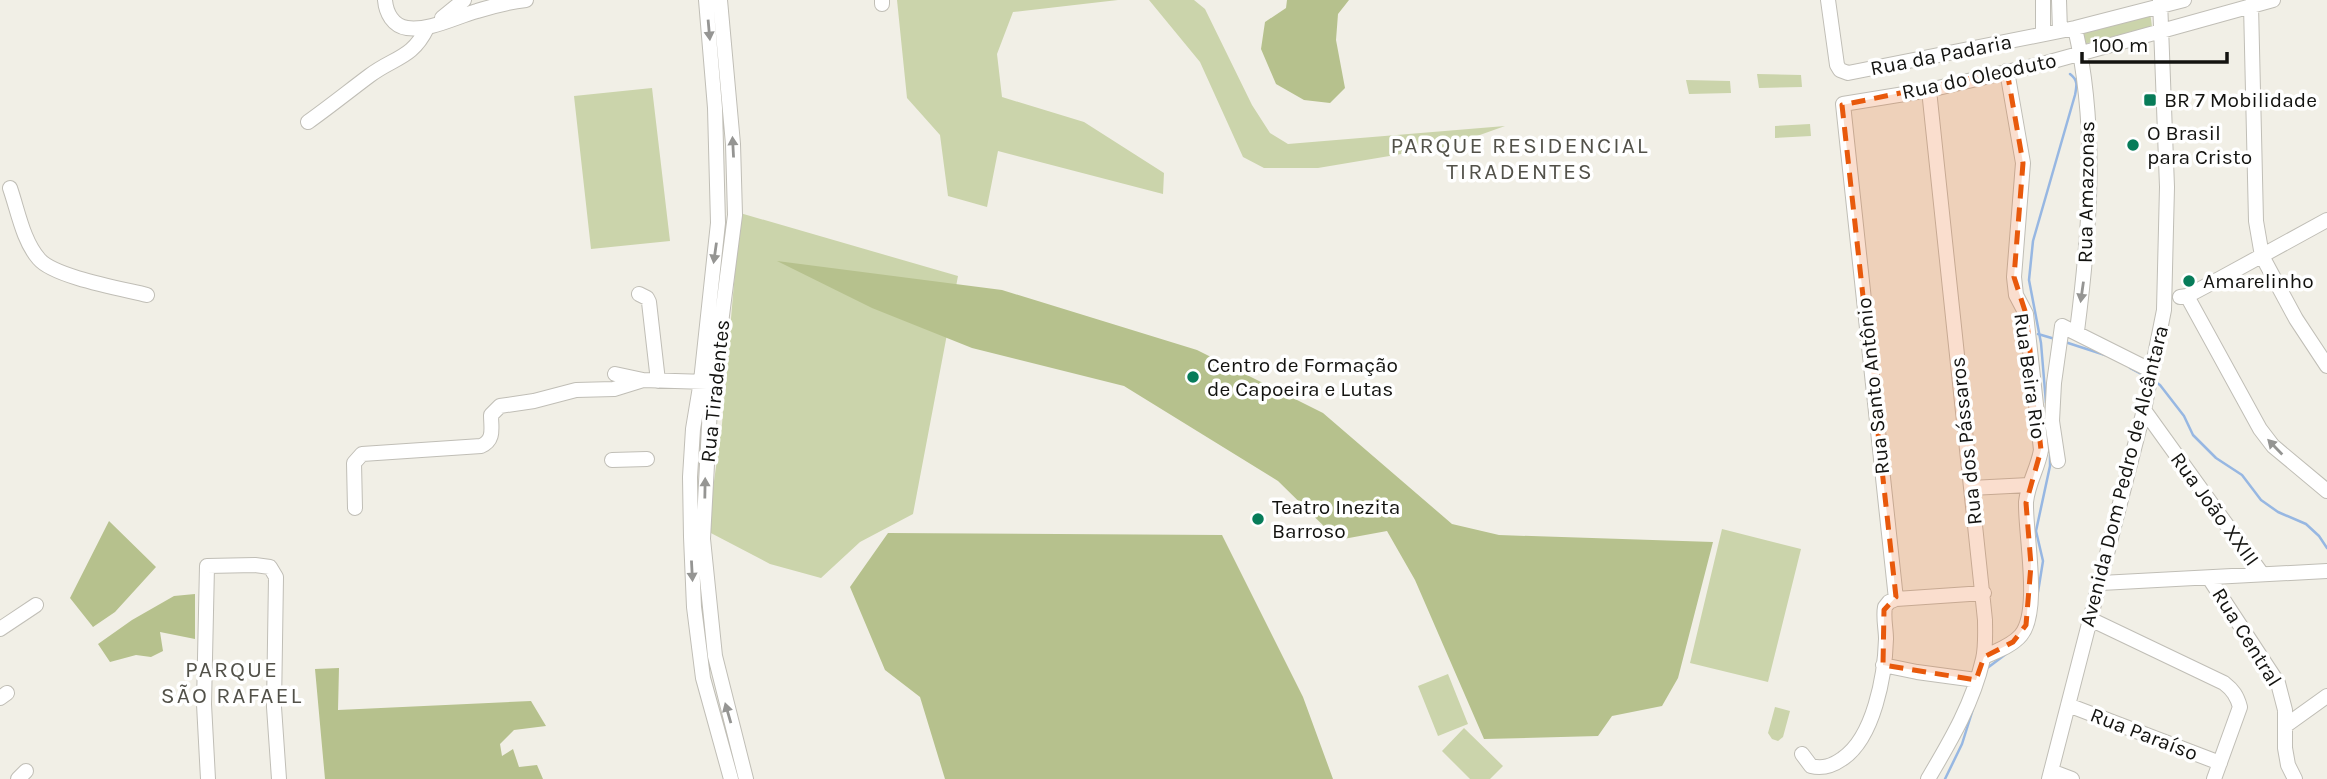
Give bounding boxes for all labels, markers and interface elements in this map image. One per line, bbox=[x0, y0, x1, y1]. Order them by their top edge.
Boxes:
one-way arrow bbox=[704, 19, 715, 41]
scale bar bbox=[2082, 21, 2227, 65]
street label: Rua da Padaria bbox=[1868, 30, 2014, 80]
text: 100 m bbox=[2092, 33, 2149, 57]
street label: Rua do Oleoduto bbox=[1900, 48, 2058, 104]
place label: BR 7 Mobilidade bbox=[2164, 88, 2317, 112]
marker: BR 7 Mobilidade bbox=[2142, 92, 2158, 108]
street label: Rua Amazonas bbox=[2073, 121, 2099, 263]
place label: O Brasil para Cristo bbox=[2147, 121, 2252, 169]
district label: PARQUE RESIDENCIAL TIRADENTES bbox=[1390, 132, 1650, 185]
one-way arrow bbox=[727, 135, 738, 157]
marker: O Brasil para Cristo bbox=[2125, 137, 2141, 153]
one-way arrow bbox=[710, 243, 721, 265]
place label: Amarelinho bbox=[2203, 269, 2314, 293]
marker: Amarelinho bbox=[2181, 273, 2197, 289]
one-way arrow bbox=[2076, 281, 2087, 303]
street label: Rua Santo Antônio bbox=[1852, 296, 1894, 476]
street label: Rua Beira Rio bbox=[2009, 311, 2051, 441]
street label: Rua Tiradentes bbox=[696, 318, 734, 464]
street label: Avenida Dom Pedro de Alcântara bbox=[2075, 323, 2173, 629]
place label: Centro de Formação de Capoeira e Lutas bbox=[1207, 353, 1398, 401]
street label: Rua dos Pássaros bbox=[1945, 356, 1987, 526]
marker: Centro de Formação de Capoeira e Lutas bbox=[1185, 369, 1201, 385]
one-way arrow bbox=[2268, 439, 2284, 456]
street label: Rua João XXIII bbox=[2166, 447, 2264, 571]
one-way arrow bbox=[699, 477, 711, 499]
place label: Teatro Inezita Barroso bbox=[1272, 495, 1400, 543]
marker: Teatro Inezita Barroso bbox=[1250, 511, 1266, 527]
one-way arrow bbox=[687, 560, 698, 582]
street label: Rua Central bbox=[2207, 583, 2287, 691]
district label: PARQUE SÃO RAFAEL bbox=[161, 656, 303, 709]
one-way arrow bbox=[723, 702, 733, 723]
street label: Rua Paraíso bbox=[2087, 703, 2201, 765]

